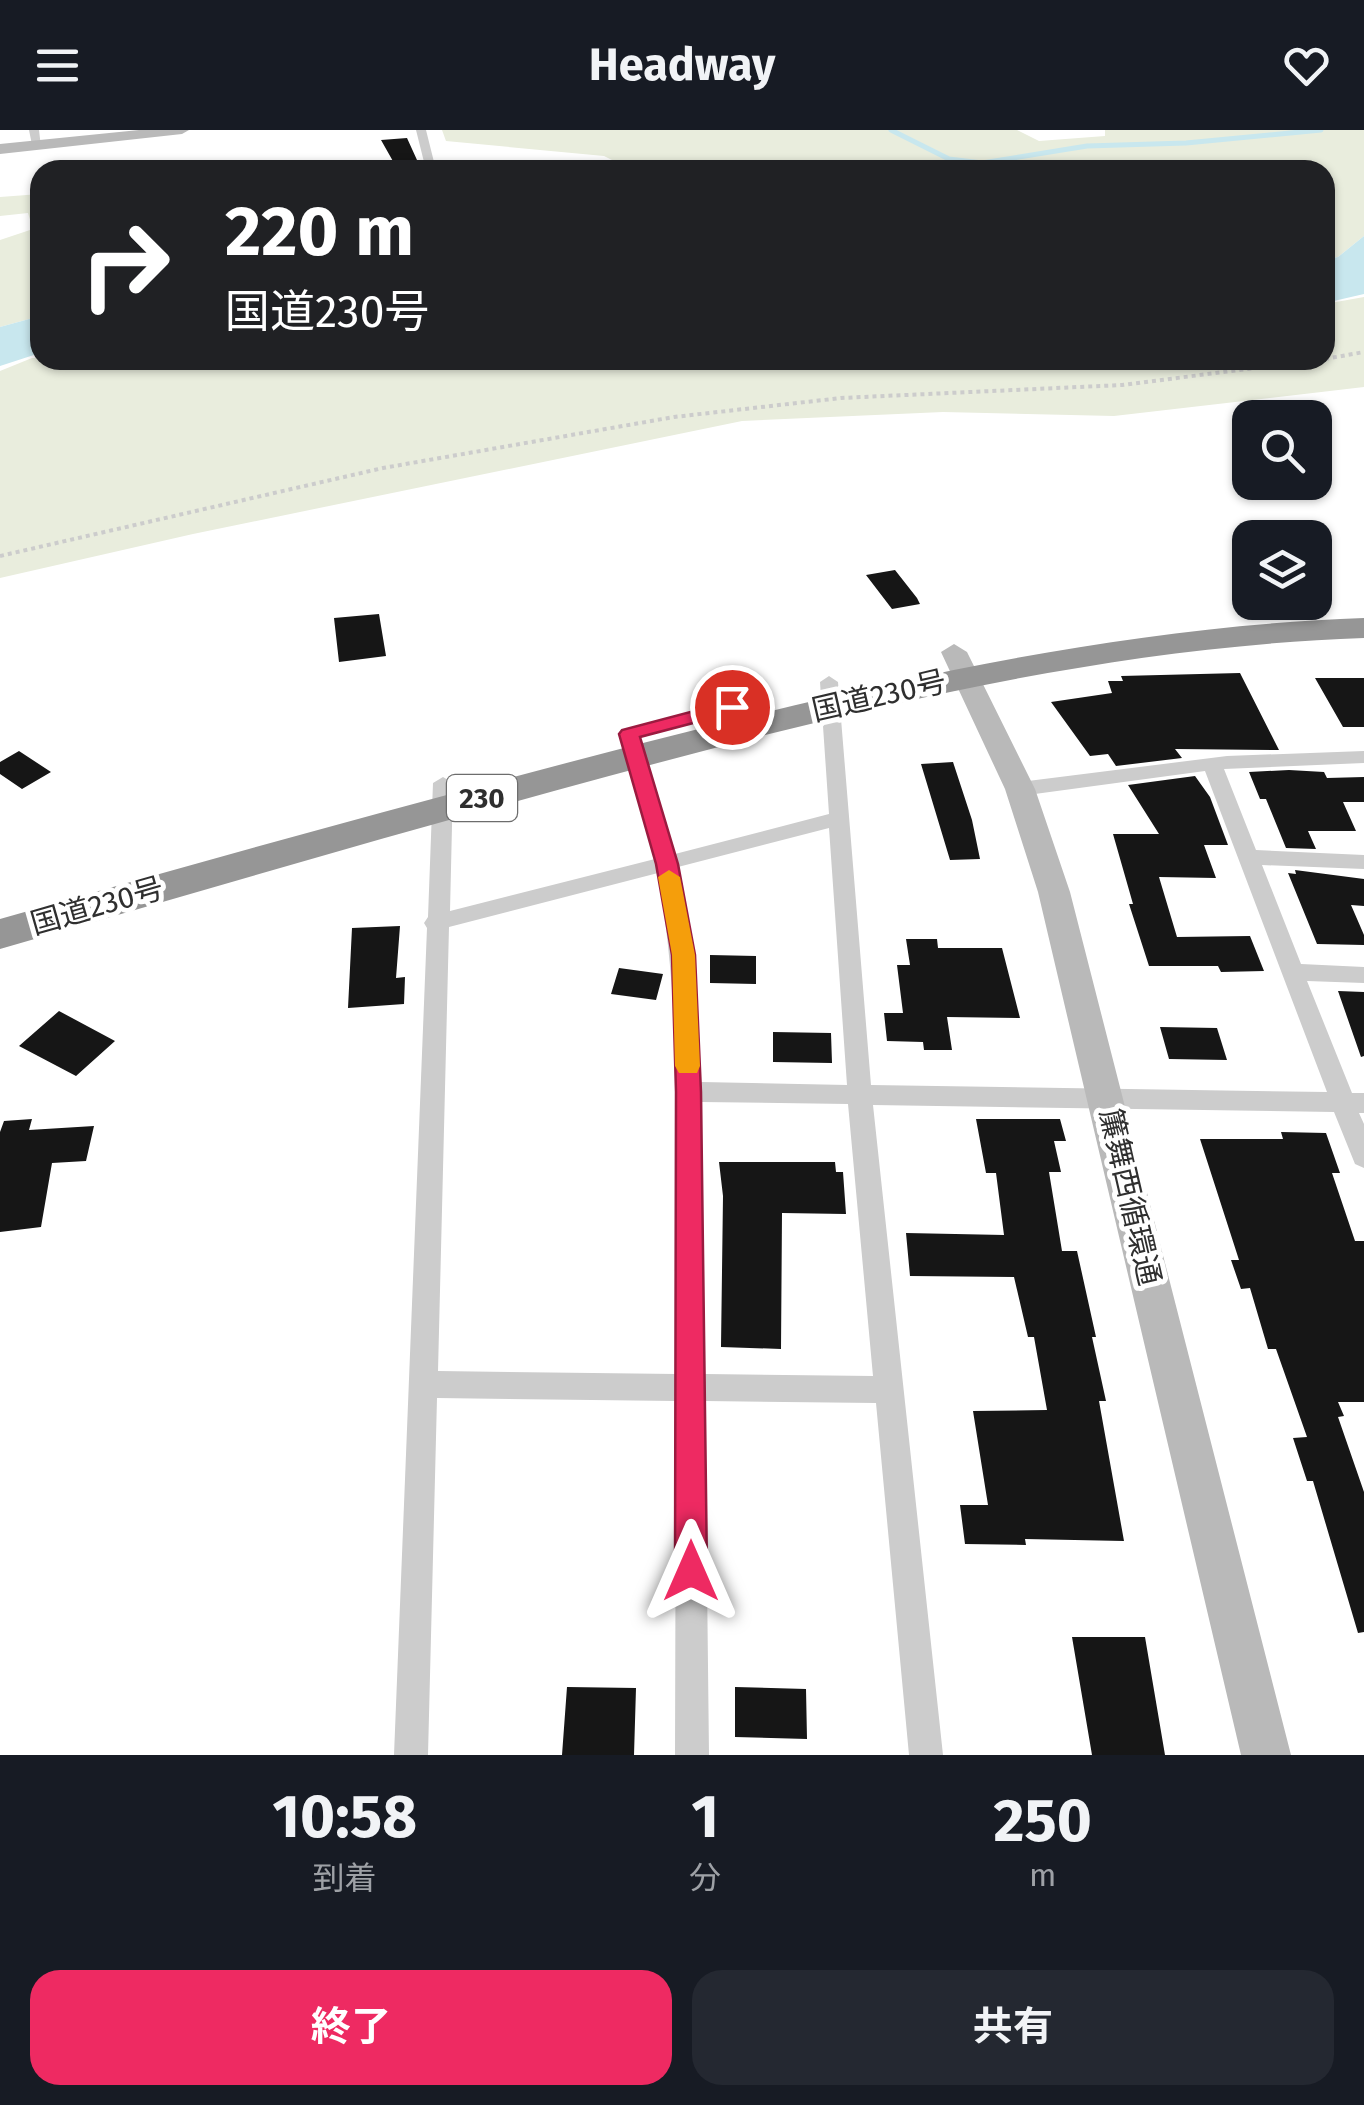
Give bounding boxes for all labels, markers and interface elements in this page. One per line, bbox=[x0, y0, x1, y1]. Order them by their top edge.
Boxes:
icon: menu bbox=[30, 38, 85, 93]
text: Headway bbox=[589, 38, 775, 92]
icon: heart bbox=[1279, 38, 1334, 93]
text: 220 m bbox=[225, 190, 414, 274]
icon: right bbox=[60, 200, 190, 330]
text: 国道230号 bbox=[225, 285, 430, 339]
map controls bbox=[1232, 400, 1332, 620]
button: search bbox=[1232, 400, 1332, 500]
button: layers bbox=[1232, 520, 1332, 620]
street label: 国道230号 bbox=[808, 663, 950, 729]
pin bbox=[690, 665, 775, 750]
icon: arrive bbox=[705, 680, 760, 735]
road number: 230 bbox=[447, 775, 517, 821]
street label: 国道230号 bbox=[26, 870, 168, 942]
street label: 簾舞西循環通 bbox=[1092, 1105, 1168, 1289]
position arrow bbox=[639, 1519, 743, 1623]
text: 10:58 bbox=[272, 1781, 417, 1853]
text: 1 bbox=[691, 1781, 719, 1853]
text: 250 bbox=[993, 1785, 1092, 1857]
text: m bbox=[1029, 1856, 1056, 1894]
text: 到着 bbox=[313, 1859, 377, 1897]
text: 分 bbox=[689, 1859, 721, 1897]
button: 終了 bbox=[30, 1970, 672, 2085]
button: 共有 bbox=[692, 1970, 1334, 2085]

